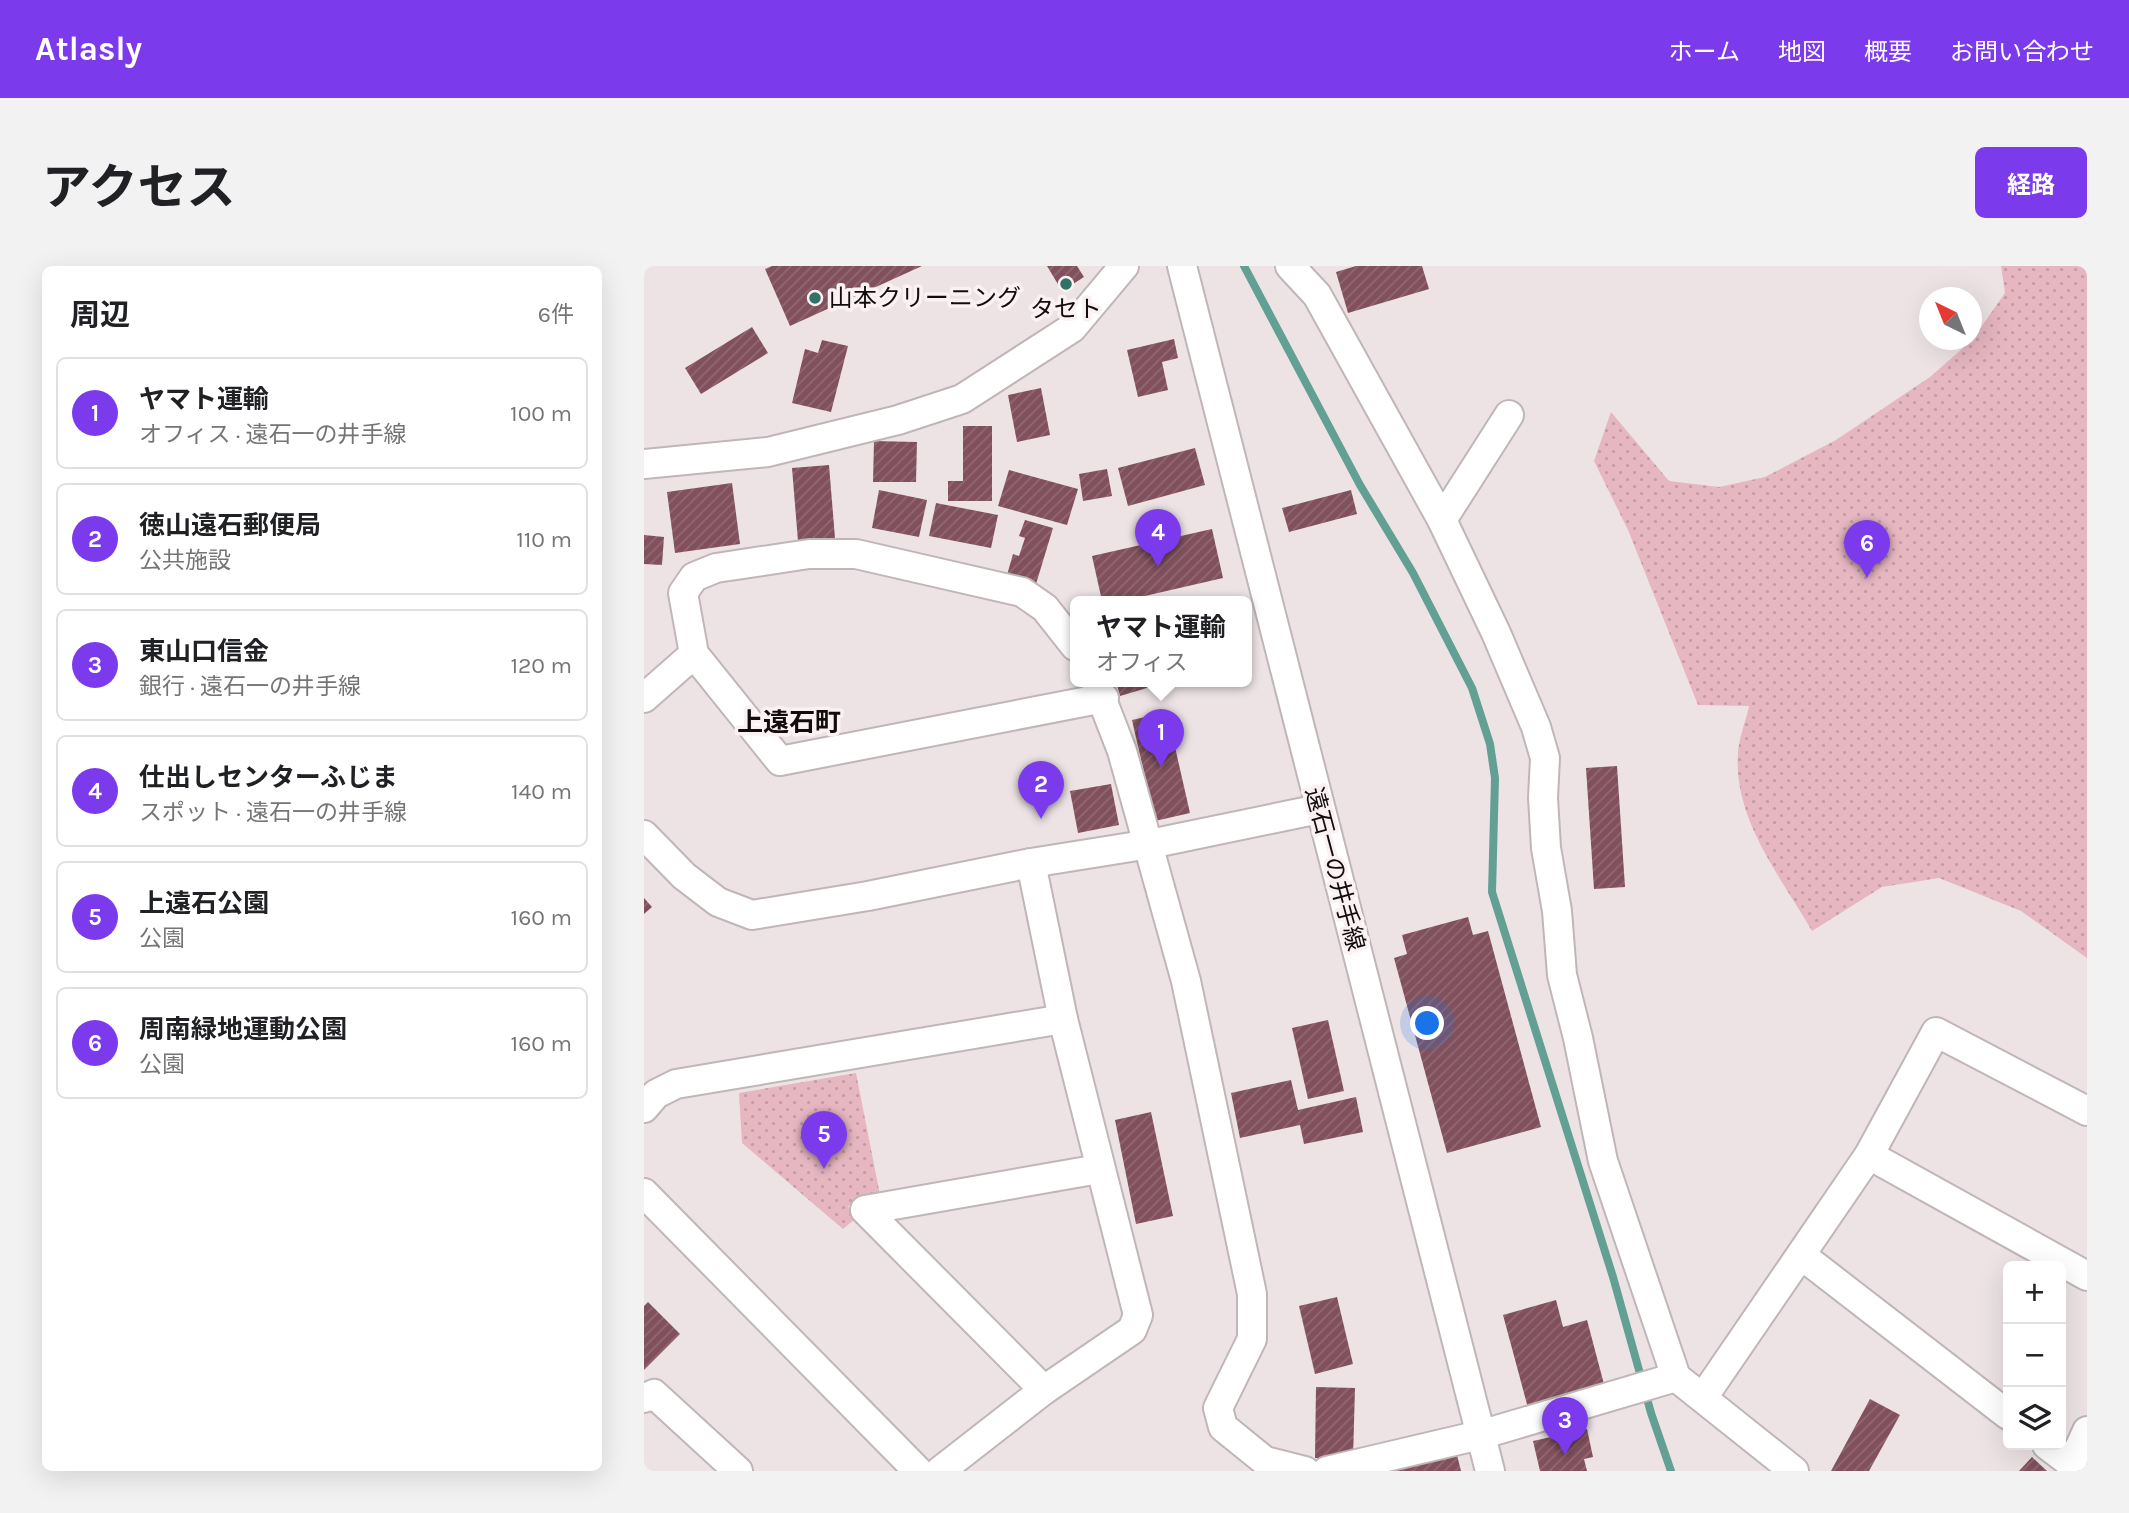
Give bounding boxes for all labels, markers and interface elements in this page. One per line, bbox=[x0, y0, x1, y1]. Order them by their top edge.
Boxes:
text: Atlasly bbox=[35, 30, 142, 68]
text: ホーム bbox=[1669, 38, 1740, 66]
text: 地図 bbox=[1778, 38, 1826, 66]
text: 概要 bbox=[1864, 38, 1912, 66]
text: お問い合わせ bbox=[1950, 38, 2094, 66]
button: 経路 bbox=[1975, 147, 2087, 218]
text: アクセス bbox=[42, 159, 236, 216]
marker: タセト bbox=[1058, 276, 1074, 292]
place label: 山本クリーニング bbox=[829, 284, 1021, 312]
north arrow bbox=[1919, 287, 1982, 350]
marker: 山本クリーニング bbox=[807, 290, 823, 306]
place label: タセト bbox=[1030, 295, 1102, 323]
text: 周辺 bbox=[70, 297, 130, 333]
text: 6件 bbox=[538, 301, 574, 328]
text: ヤマト運輸 bbox=[139, 384, 269, 415]
text: 1 bbox=[91, 400, 99, 427]
text: 100 m bbox=[510, 400, 572, 427]
text: オフィス · 遠石一の井手線 bbox=[139, 421, 407, 448]
pin: 4 bbox=[1135, 509, 1181, 567]
text: 徳山遠石郵便局 bbox=[139, 510, 321, 541]
pin: 6 bbox=[1844, 520, 1890, 578]
text: 2 bbox=[88, 526, 102, 553]
text: 110 m bbox=[516, 526, 572, 553]
text: 公共施設 bbox=[139, 547, 231, 574]
popup bbox=[1070, 596, 1252, 687]
text: ヤマト運輸 bbox=[1096, 612, 1226, 643]
text: 東山口信金 bbox=[139, 636, 269, 667]
text: オフィス bbox=[1096, 649, 1188, 676]
text: 3 bbox=[88, 652, 102, 679]
text: 120 m bbox=[510, 652, 572, 679]
text: 銀行 · 遠石一の井手線 bbox=[139, 673, 361, 700]
district label: 上遠石町 bbox=[737, 707, 841, 738]
pin: 1 bbox=[1138, 709, 1184, 767]
pin: 2 bbox=[1018, 761, 1064, 819]
text: 仕出しセンターふじま bbox=[139, 762, 398, 793]
text: 4 bbox=[88, 778, 102, 805]
text: 140 m bbox=[511, 778, 572, 805]
street label: 遠石一の井手線 bbox=[1300, 784, 1370, 954]
text: スポット · 遠石一の井手線 bbox=[139, 799, 407, 826]
text: 上遠石公園 bbox=[139, 888, 269, 919]
text: 5 bbox=[88, 904, 102, 931]
text: 160 m bbox=[511, 904, 572, 931]
text: 公園 bbox=[139, 925, 185, 952]
your location bbox=[1410, 1006, 1444, 1040]
text: 周南緑地運動公園 bbox=[139, 1014, 347, 1045]
text: 6 bbox=[88, 1030, 102, 1057]
text: 160 m bbox=[511, 1030, 572, 1057]
text: 公園 bbox=[139, 1051, 185, 1078]
pin: 5 bbox=[801, 1111, 847, 1169]
map controls bbox=[2003, 1261, 2066, 1450]
button: + bbox=[2003, 1261, 2066, 1324]
button: − bbox=[2003, 1324, 2066, 1387]
button: layers bbox=[2003, 1387, 2066, 1450]
pin: 3 bbox=[1542, 1397, 1588, 1455]

